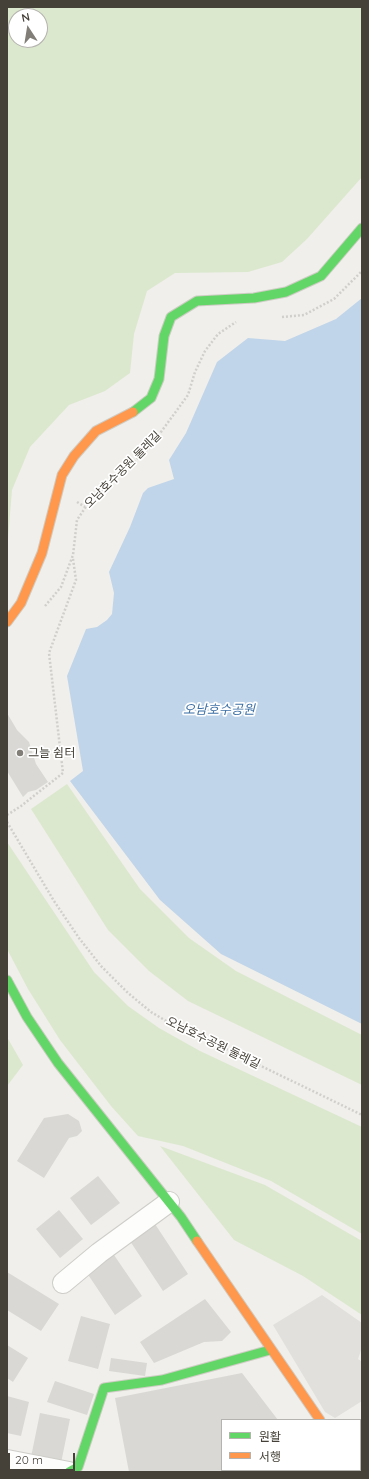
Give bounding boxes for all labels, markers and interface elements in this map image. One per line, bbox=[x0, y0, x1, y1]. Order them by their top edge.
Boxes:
north arrow bbox=[8, 8, 48, 48]
text: N bbox=[20, 10, 31, 25]
street label: 오남호수공원 둘레길 bbox=[82, 429, 164, 511]
water label: 오남호수공원 bbox=[183, 702, 255, 718]
place label: 그늘 쉼터 bbox=[28, 746, 75, 760]
marker: 그늘 쉼터 bbox=[15, 748, 25, 758]
street label: 오남호수공원 둘레길 bbox=[164, 1014, 262, 1072]
legend bbox=[221, 1419, 361, 1471]
text: 원활 bbox=[259, 1429, 281, 1444]
scale bar bbox=[10, 1445, 77, 1471]
text: 서행 bbox=[259, 1449, 281, 1464]
text: 20 m bbox=[15, 1452, 43, 1467]

